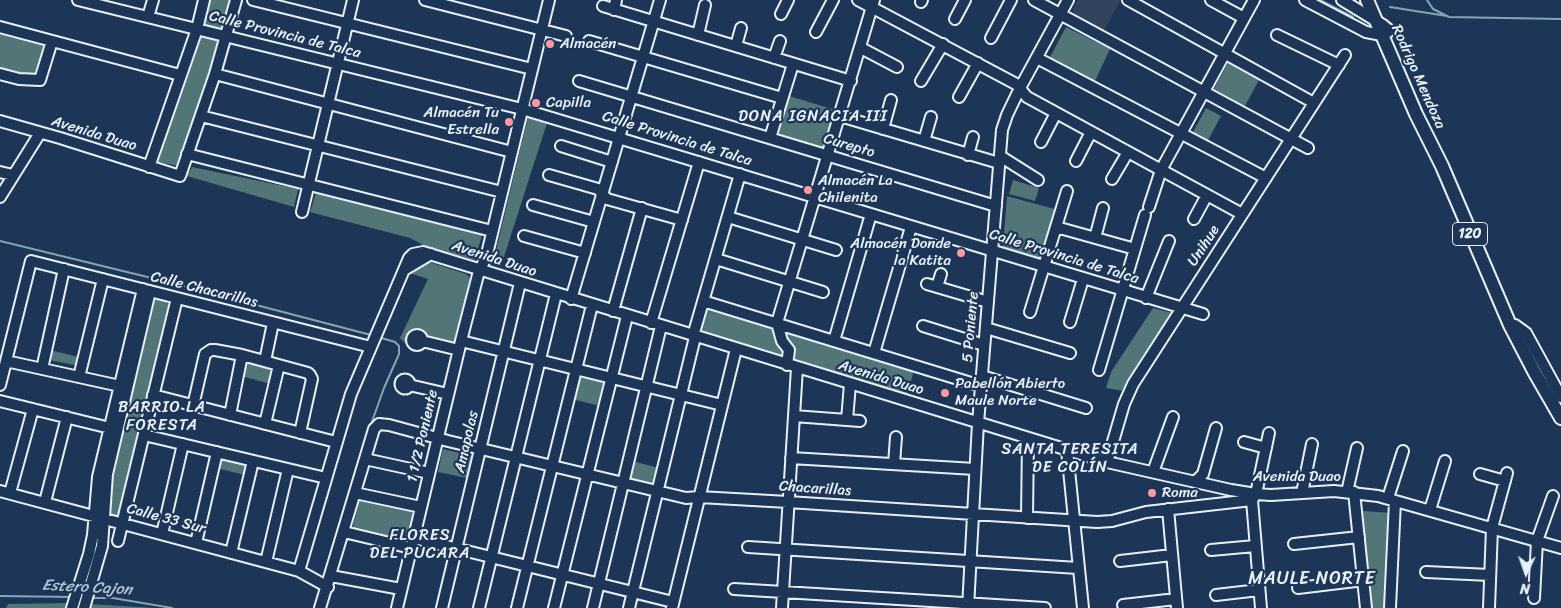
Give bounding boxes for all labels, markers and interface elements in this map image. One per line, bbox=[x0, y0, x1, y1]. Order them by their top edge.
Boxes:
street label: Calle Provincia de Talca bbox=[207, 7, 363, 63]
street label: Rodrigo Mendoza bbox=[1387, 22, 1449, 132]
place label: Almacén bbox=[560, 35, 616, 53]
marker: Almacén bbox=[544, 38, 556, 50]
place label: Capilla bbox=[546, 94, 591, 112]
marker: Capilla bbox=[530, 97, 542, 109]
place label: Almacén Tu Estrella bbox=[424, 104, 499, 139]
district label: DONA IGNACIA III bbox=[738, 107, 888, 127]
street label: Calle Provincia de Talca bbox=[600, 108, 754, 170]
street label: Avenida Duao bbox=[49, 113, 139, 155]
marker: Almacén Tu Estrella bbox=[503, 116, 515, 128]
street label: Curepto bbox=[821, 130, 877, 162]
place label: Almacén La Chilenita bbox=[818, 172, 893, 207]
marker: Almacén La Chilenita bbox=[802, 184, 814, 196]
street label: Unihue bbox=[1184, 222, 1224, 270]
road number: 120 bbox=[1452, 222, 1488, 245]
street label: Calle Provincia de Talca bbox=[987, 226, 1141, 288]
place label: Almacén Donde la Katita bbox=[850, 235, 951, 270]
street label: Avenida Duao bbox=[449, 237, 539, 281]
marker: Almacén Donde la Katita bbox=[955, 247, 967, 259]
street label: Calle Chacarillas bbox=[149, 268, 259, 312]
street label: 5 Poniente bbox=[959, 291, 983, 363]
street label: Avenida Duao bbox=[836, 357, 926, 399]
place label: Pabellón Abierto Maule Norte bbox=[955, 375, 1065, 410]
marker: Pabellón Abierto Maule Norte bbox=[939, 387, 951, 399]
street label: 1 1/2 Poniente bbox=[404, 388, 442, 484]
district label: BARRIO LA FORESTA bbox=[118, 398, 206, 436]
street label: Amapolas bbox=[451, 409, 483, 475]
district label: SANTA TERESITA DE COLÍN bbox=[1001, 440, 1139, 478]
street label: Avenida Duao bbox=[1253, 468, 1341, 486]
street label: Chacarillas bbox=[778, 478, 852, 500]
place label: Roma bbox=[1162, 484, 1198, 502]
marker: Roma bbox=[1146, 487, 1158, 499]
street label: Calle 33 Sur bbox=[125, 500, 207, 538]
district label: FLORES DEL PUCARA bbox=[368, 526, 472, 564]
north arrow bbox=[1501, 548, 1551, 598]
district label: MAULE NORTE bbox=[1248, 568, 1376, 590]
water label: Estero Cajon bbox=[41, 576, 133, 600]
text: N bbox=[1520, 576, 1531, 601]

